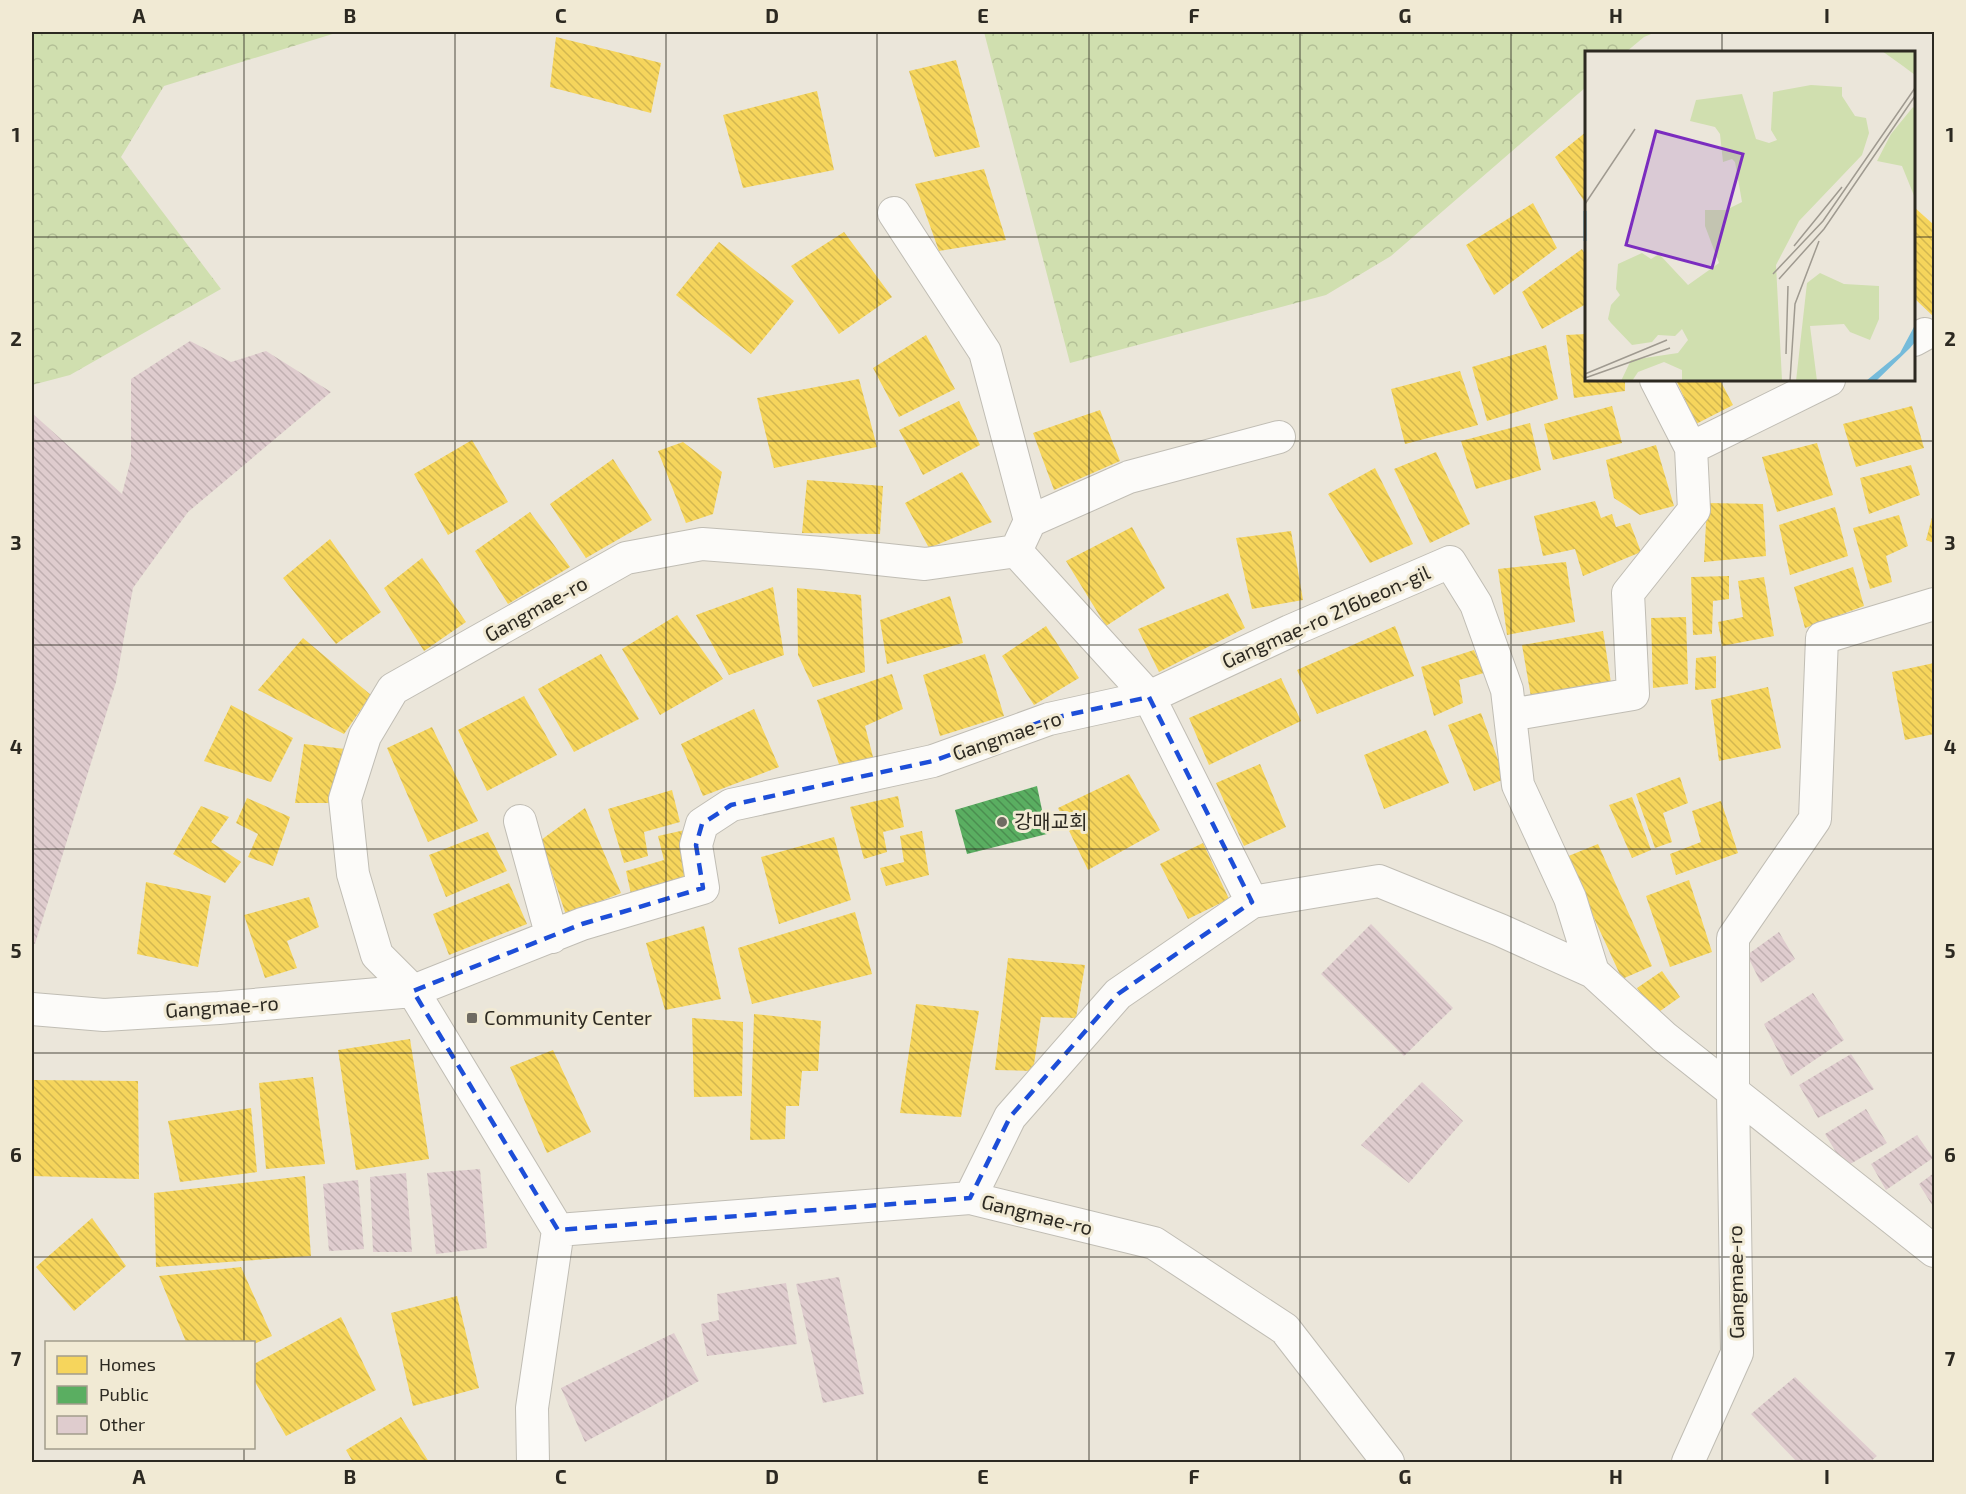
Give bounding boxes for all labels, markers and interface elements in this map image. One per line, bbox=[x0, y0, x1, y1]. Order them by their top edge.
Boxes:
text: A bbox=[132, 3, 146, 27]
text: B bbox=[344, 3, 356, 27]
text: C bbox=[555, 3, 567, 27]
text: D bbox=[765, 3, 779, 27]
text: E bbox=[977, 3, 989, 27]
text: F bbox=[1188, 3, 1200, 27]
text: G bbox=[1399, 3, 1411, 27]
text: H bbox=[1609, 3, 1623, 27]
text: I bbox=[1824, 3, 1830, 27]
inset map bbox=[1585, 51, 1915, 381]
text: 1 bbox=[12, 122, 20, 146]
text: 1 bbox=[1946, 122, 1954, 146]
text: 2 bbox=[10, 326, 22, 350]
text: 2 bbox=[1944, 326, 1956, 350]
text: 3 bbox=[10, 530, 22, 554]
text: 3 bbox=[1944, 530, 1956, 554]
street label: Gangmae-ro 216beon-gil bbox=[1218, 559, 1433, 673]
street label: Gangmae-ro bbox=[480, 570, 591, 646]
street label: Gangmae-ro bbox=[949, 705, 1064, 765]
text: 4 bbox=[10, 734, 23, 758]
text: 4 bbox=[1944, 734, 1957, 758]
place label: 강매교회 bbox=[1014, 809, 1088, 833]
marker: 강매교회 bbox=[995, 815, 1009, 829]
text: 5 bbox=[10, 938, 22, 962]
text: 5 bbox=[1944, 938, 1956, 962]
street label: Gangmae-ro bbox=[164, 990, 279, 1022]
place label: Community Center bbox=[484, 1005, 652, 1029]
marker: Community Center bbox=[465, 1011, 479, 1025]
text: 6 bbox=[10, 1142, 22, 1166]
text: 6 bbox=[1944, 1142, 1956, 1166]
street label: Gangmae-ro bbox=[979, 1189, 1095, 1239]
street label: Gangmae-ro bbox=[1722, 1225, 1748, 1339]
legend bbox=[45, 1341, 255, 1449]
text: 7 bbox=[11, 1346, 22, 1370]
text: 7 bbox=[1945, 1346, 1956, 1370]
text: Homes bbox=[99, 1353, 156, 1375]
text: Public bbox=[99, 1383, 149, 1405]
text: Other bbox=[99, 1413, 145, 1435]
text: A bbox=[132, 1464, 146, 1488]
text: B bbox=[344, 1464, 356, 1488]
text: C bbox=[555, 1464, 567, 1488]
text: D bbox=[765, 1464, 779, 1488]
text: E bbox=[977, 1464, 989, 1488]
text: F bbox=[1188, 1464, 1200, 1488]
text: G bbox=[1399, 1464, 1411, 1488]
text: H bbox=[1609, 1464, 1623, 1488]
text: I bbox=[1824, 1464, 1830, 1488]

